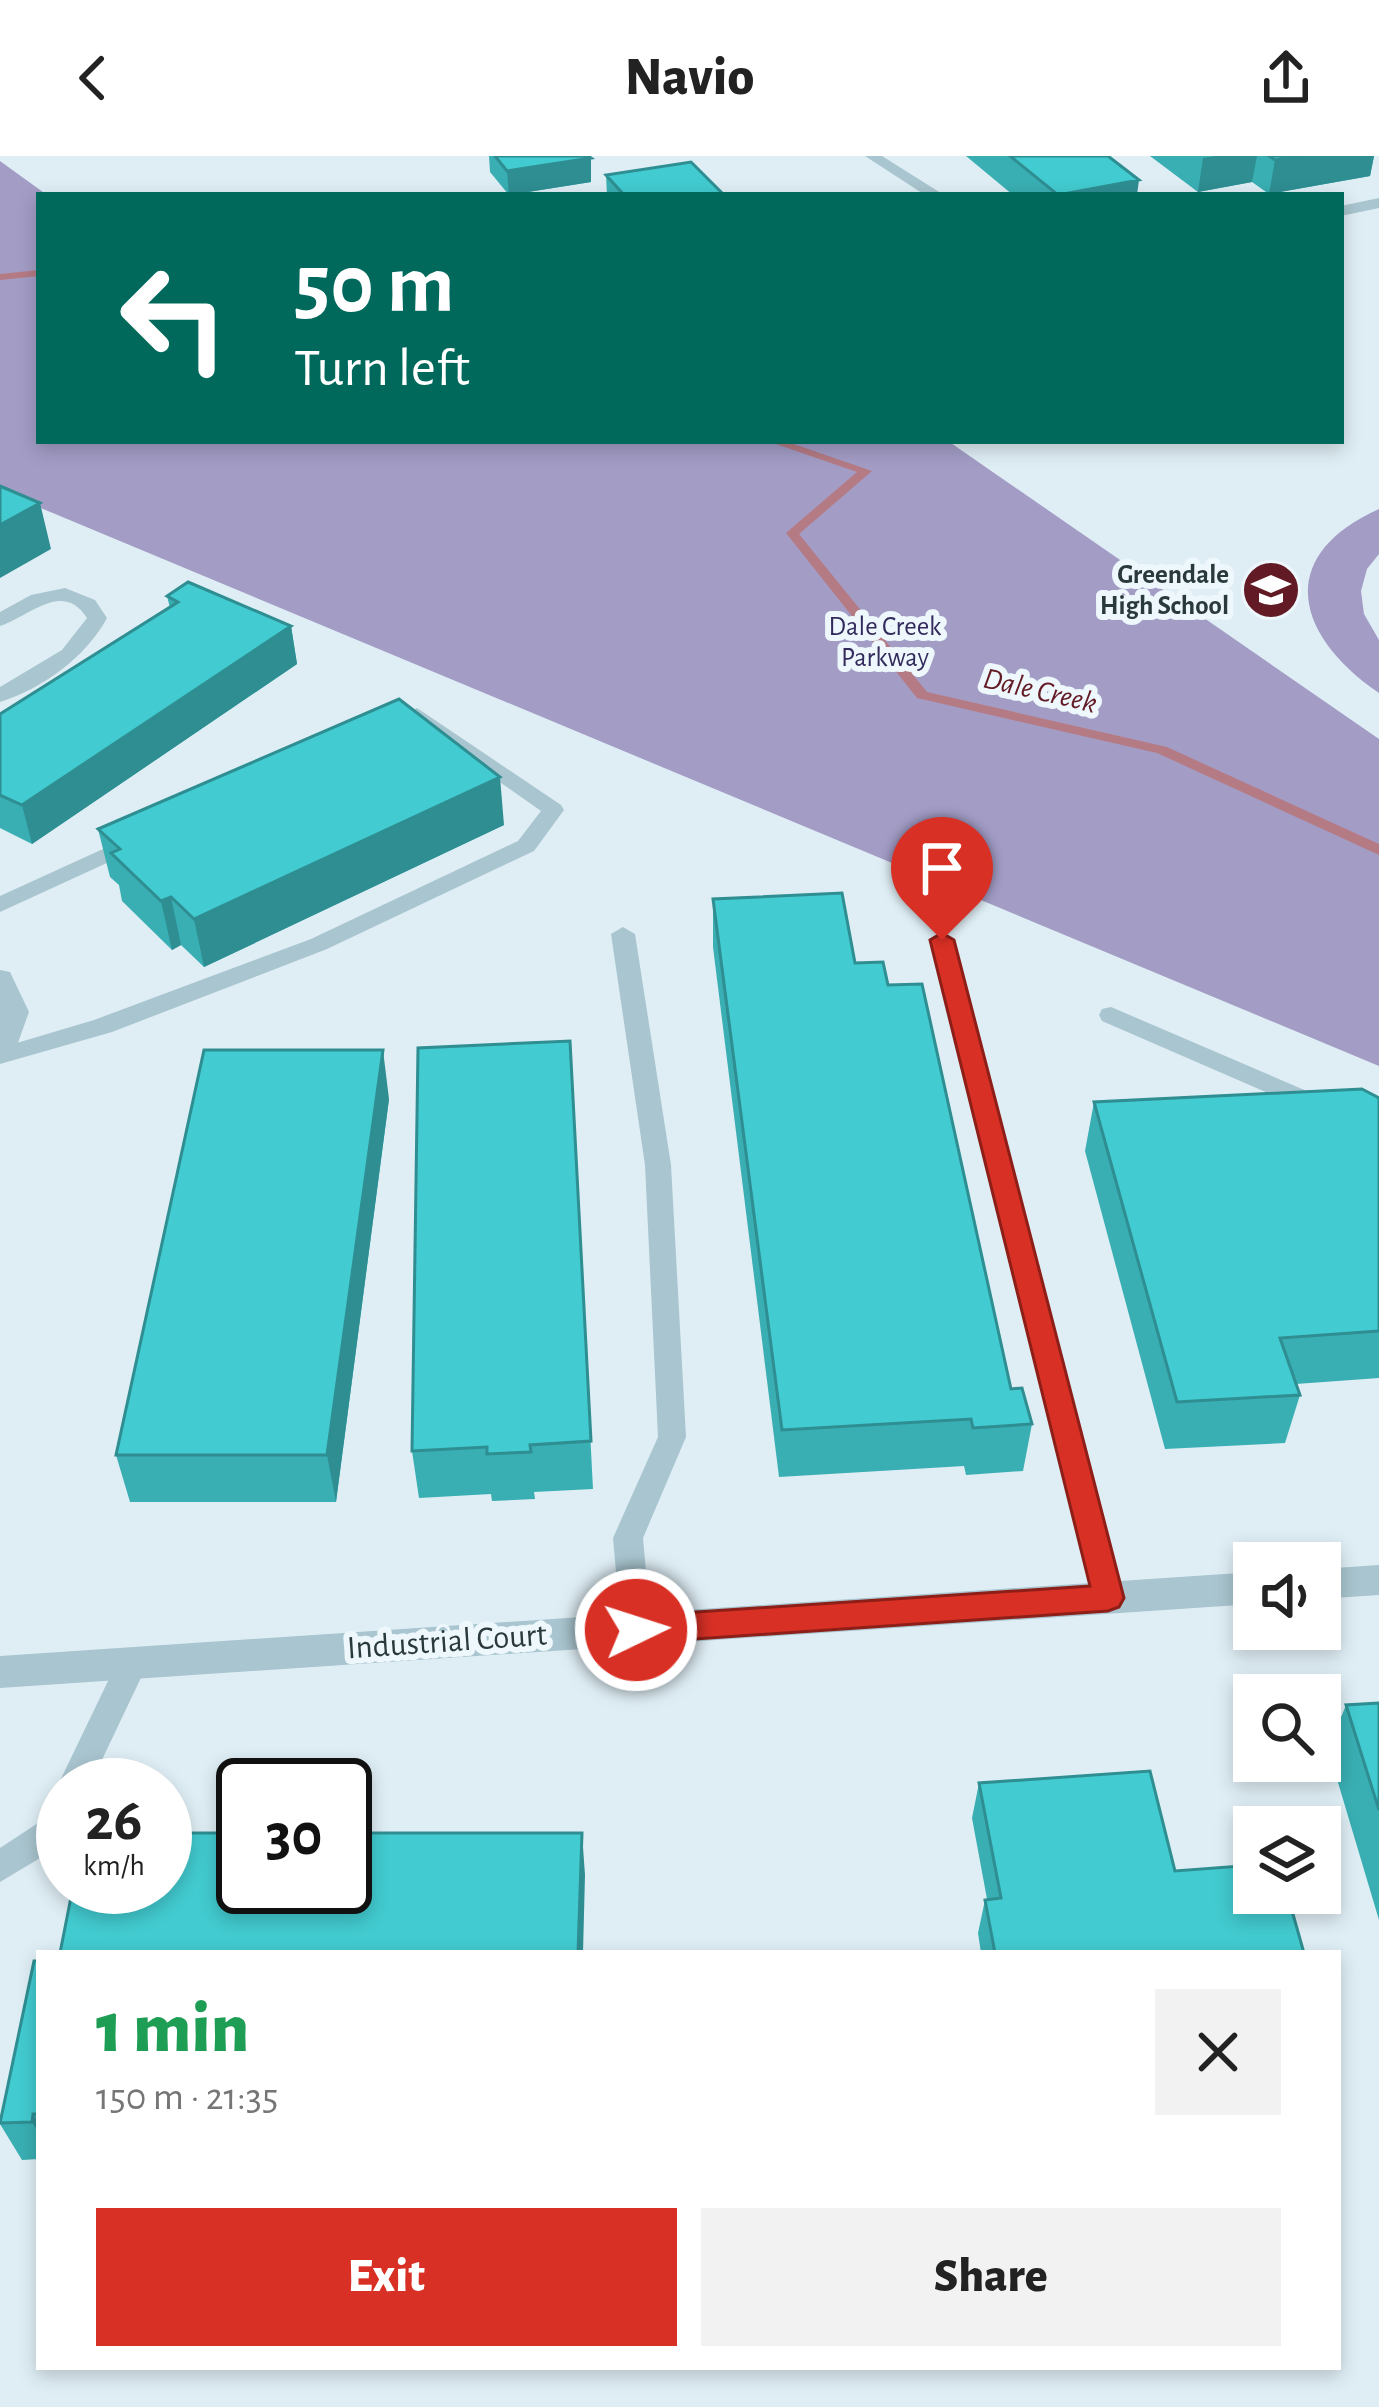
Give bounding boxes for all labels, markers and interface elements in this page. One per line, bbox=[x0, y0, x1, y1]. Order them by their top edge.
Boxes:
icon: back bbox=[60, 45, 126, 111]
icon: share bbox=[1253, 45, 1319, 111]
text: Navio bbox=[625, 51, 754, 105]
icon: left bbox=[96, 240, 252, 396]
text: 50 m bbox=[294, 244, 455, 328]
text: Turn left bbox=[294, 342, 470, 396]
school or university icon: Greendale High School bbox=[1240, 559, 1302, 621]
place label: Greendale High School bbox=[1100, 561, 1229, 619]
park label: Dale Creek Parkway bbox=[829, 613, 942, 672]
water label: Dale Creek bbox=[980, 663, 1100, 719]
pin bbox=[891, 817, 993, 940]
icon: arrive bbox=[909, 835, 975, 901]
map controls bbox=[1233, 1542, 1341, 1914]
button: sound bbox=[1233, 1542, 1341, 1650]
position arrow bbox=[573, 1567, 699, 1693]
street label: Industrial Court bbox=[346, 1619, 548, 1665]
button: search bbox=[1233, 1674, 1341, 1782]
speed limit sign: 30 bbox=[216, 1758, 372, 1914]
text: 26 bbox=[85, 1791, 143, 1851]
button: layers bbox=[1233, 1806, 1341, 1914]
text: km/h bbox=[83, 1851, 145, 1881]
button: close bbox=[1155, 1989, 1281, 2115]
text: 1 min bbox=[96, 1993, 249, 2065]
text: 150 m · 21:35 bbox=[96, 2078, 278, 2117]
button: Exit bbox=[96, 2208, 677, 2346]
button: Share bbox=[701, 2208, 1281, 2346]

